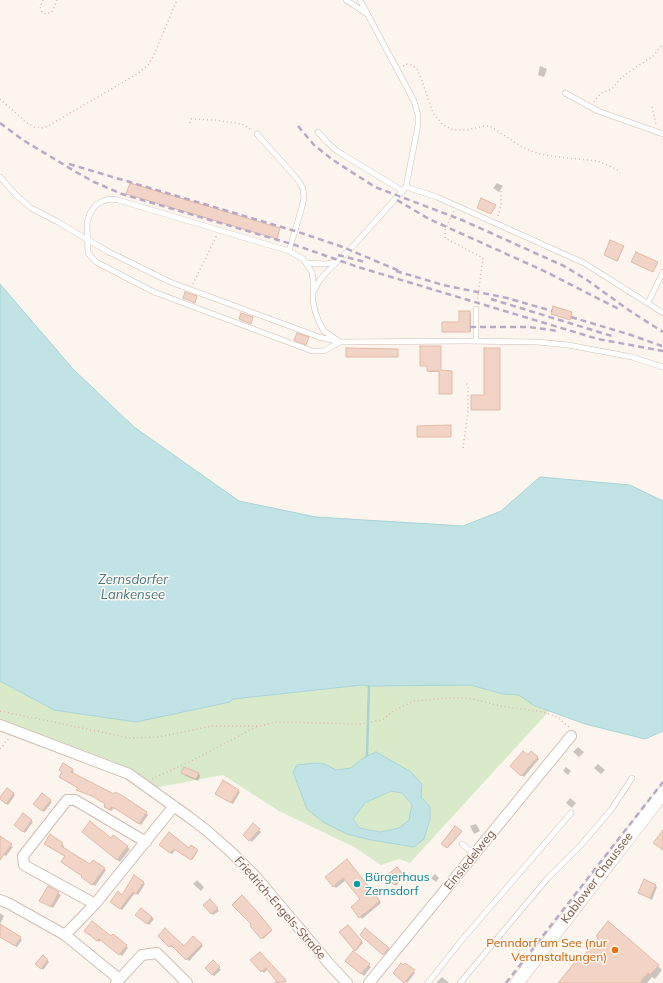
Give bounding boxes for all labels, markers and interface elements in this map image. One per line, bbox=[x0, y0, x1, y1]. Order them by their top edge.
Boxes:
water label: Zernsdorfer Lankensee bbox=[98, 572, 168, 603]
street label: Einsiedelweg bbox=[441, 827, 499, 893]
street label: Kablower Chaussee bbox=[558, 830, 636, 926]
street label: Friedrich-Engels-Straße bbox=[231, 854, 329, 962]
place label: Bürgerhaus Zernsdorf bbox=[365, 870, 430, 898]
marker: Bürgerhaus Zernsdorf bbox=[352, 879, 362, 889]
place label: Penndorf am See (nur Veranstaltungen) bbox=[486, 936, 607, 964]
marker: Penndorf am See (nur Veranstaltungen) bbox=[610, 945, 620, 955]

